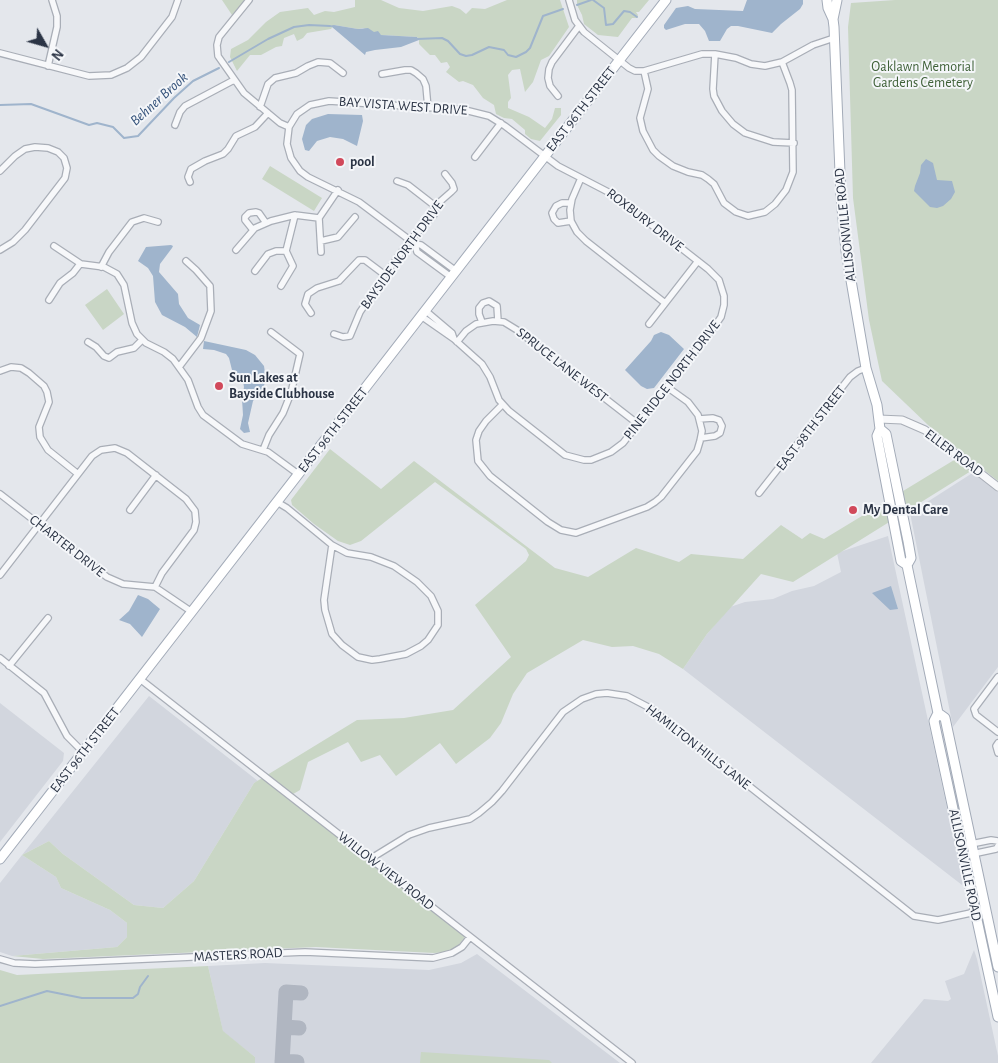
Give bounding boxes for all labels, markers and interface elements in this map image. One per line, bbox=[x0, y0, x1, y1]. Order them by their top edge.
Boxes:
north arrow bbox=[20, 20, 70, 70]
text: N bbox=[48, 46, 65, 62]
park label: Oaklawn Memorial Gardens Cemetery bbox=[871, 59, 975, 92]
street label: EAST 96TH STREET bbox=[542, 63, 620, 155]
water label: Behner Brook bbox=[126, 68, 192, 130]
street label: BAY VISTA WEST DRIVE bbox=[338, 93, 468, 119]
place label: pool bbox=[350, 154, 375, 170]
marker: pool bbox=[334, 156, 346, 168]
street label: ALLISONVILLE ROAD bbox=[831, 167, 859, 283]
street label: ROXBURY DRIVE bbox=[603, 185, 687, 255]
street label: BAYSIDE NORTH DRIVE bbox=[357, 197, 447, 313]
street label: PINE RIDGE NORTH DRIVE bbox=[620, 317, 724, 443]
street label: SPRUCE LANE WEST bbox=[513, 324, 611, 406]
place label: Sun Lakes at Bayside Clubhouse bbox=[229, 370, 334, 402]
marker: Sun Lakes at Bayside Clubhouse bbox=[213, 380, 225, 392]
street label: EAST 98TH STREET bbox=[772, 382, 850, 474]
street label: EAST 96TH STREET bbox=[294, 384, 372, 476]
street label: ELLER ROAD bbox=[922, 426, 986, 480]
place label: My Dental Care bbox=[863, 502, 948, 518]
marker: My Dental Care bbox=[847, 504, 859, 516]
street label: CHARTER DRIVE bbox=[26, 511, 108, 581]
street label: HAMILTON HILLS LANE bbox=[642, 701, 754, 793]
street label: EAST 96TH STREET bbox=[46, 704, 124, 796]
street label: ALLISONVILLE ROAD bbox=[945, 807, 985, 923]
street label: WILLOW VIEW ROAD bbox=[335, 828, 437, 914]
street label: MASTERS ROAD bbox=[193, 944, 283, 966]

